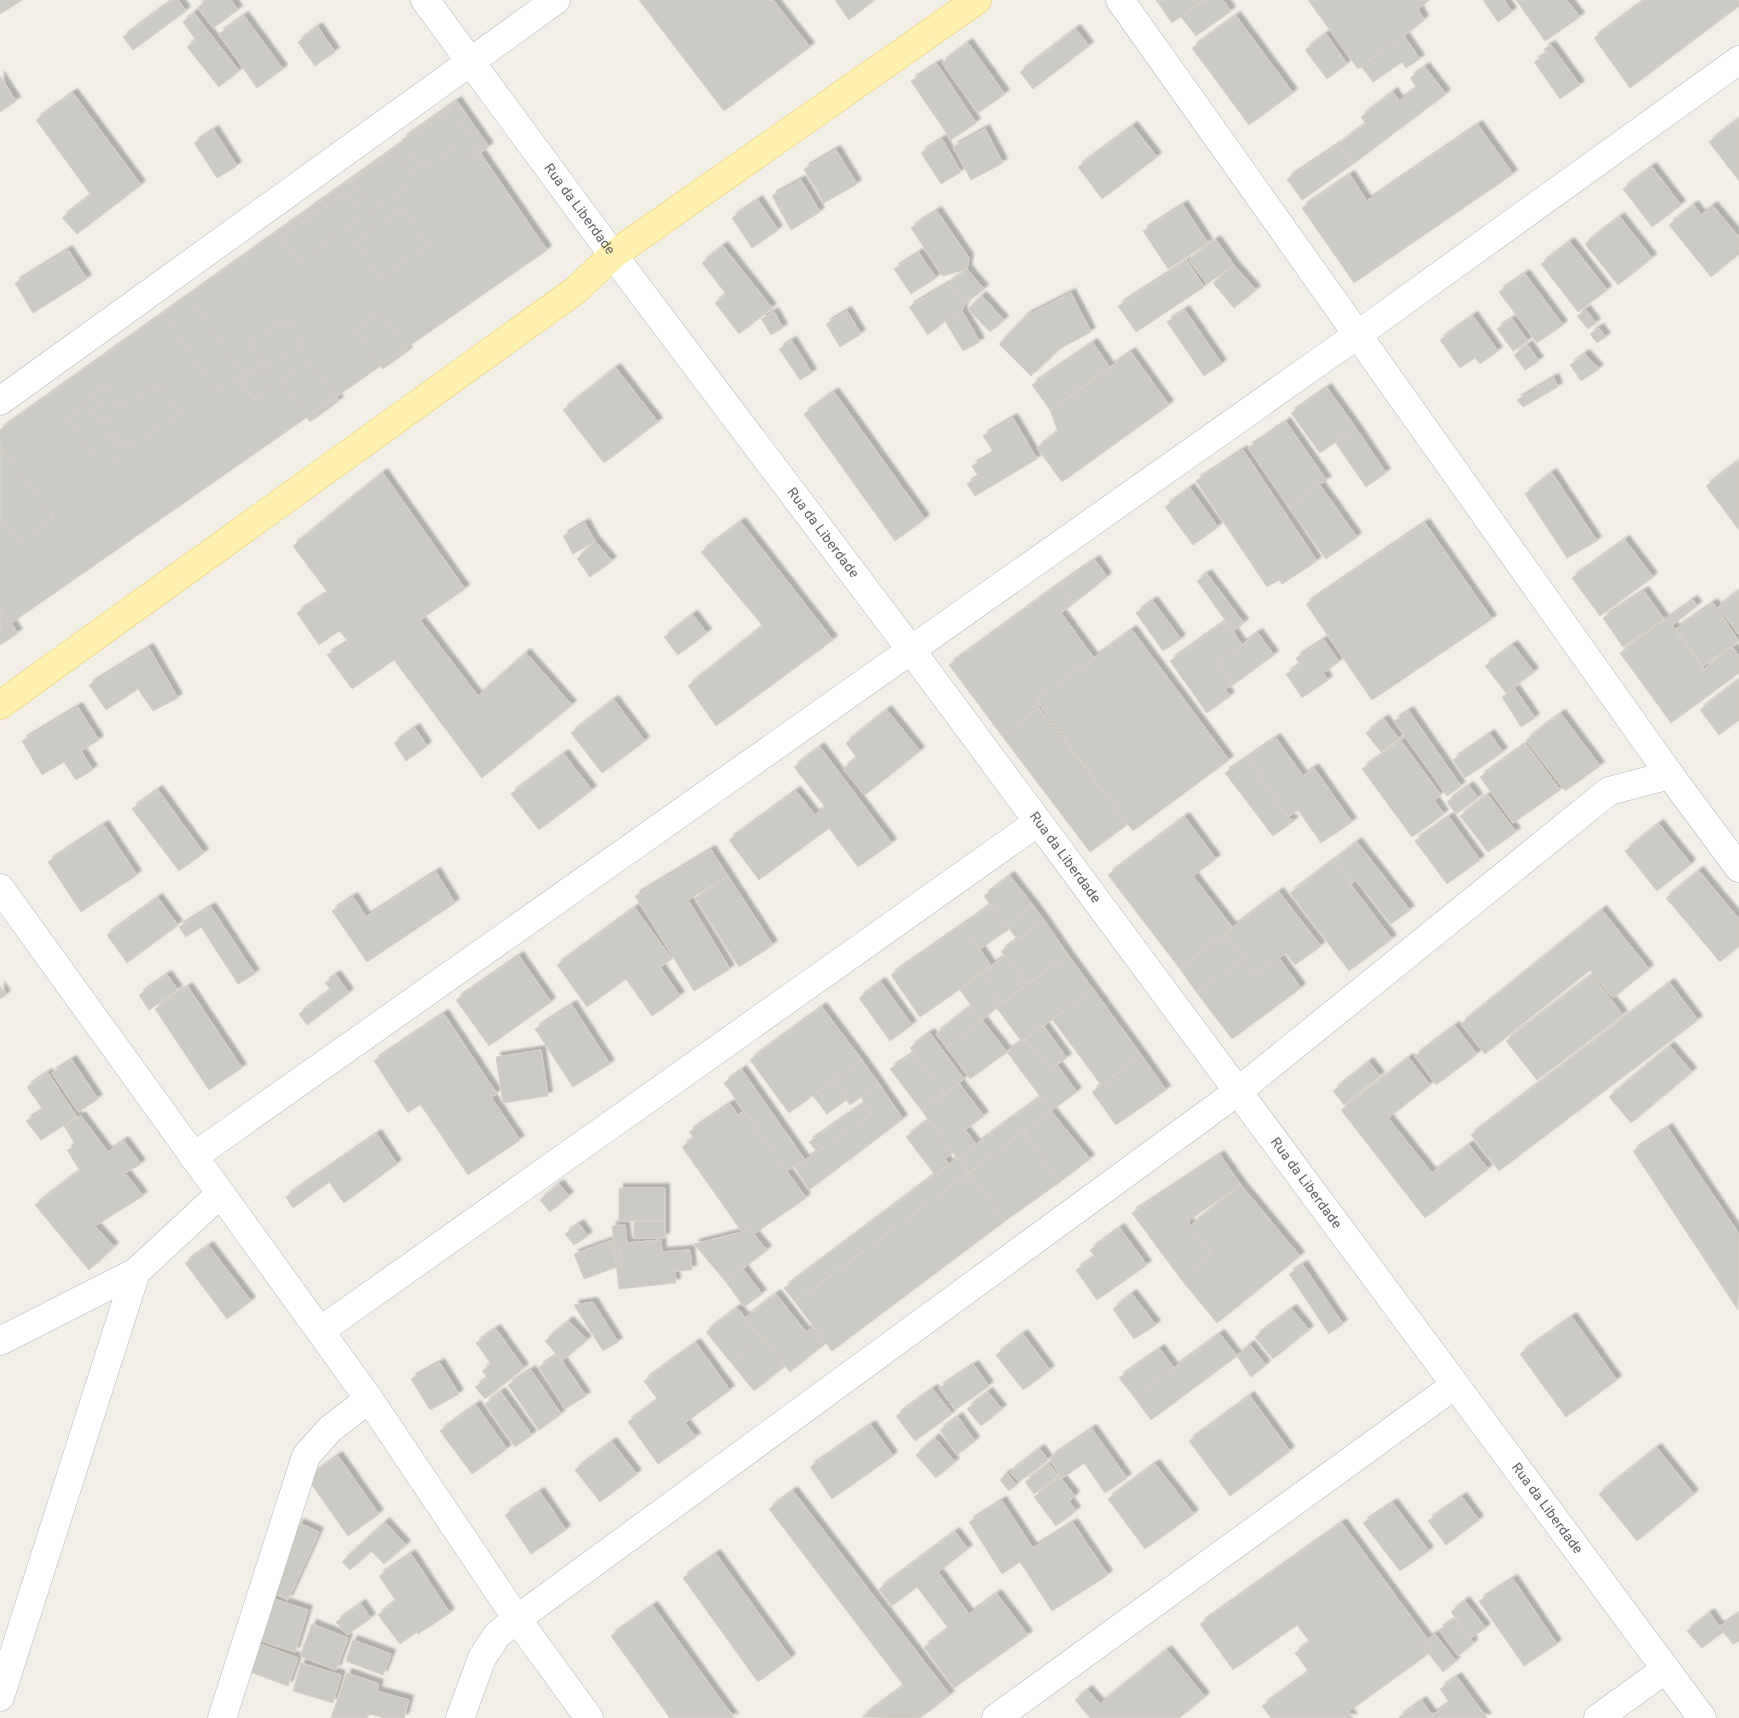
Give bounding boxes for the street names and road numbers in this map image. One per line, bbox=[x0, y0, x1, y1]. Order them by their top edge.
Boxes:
street label: Rua da Liberdade bbox=[540, 160, 619, 258]
street label: Rua da Liberdade bbox=[783, 484, 862, 582]
street label: Rua da Liberdade bbox=[1025, 809, 1104, 907]
street label: Rua da Liberdade bbox=[1266, 1134, 1345, 1232]
street label: Rua da Liberdade bbox=[1507, 1460, 1586, 1558]

